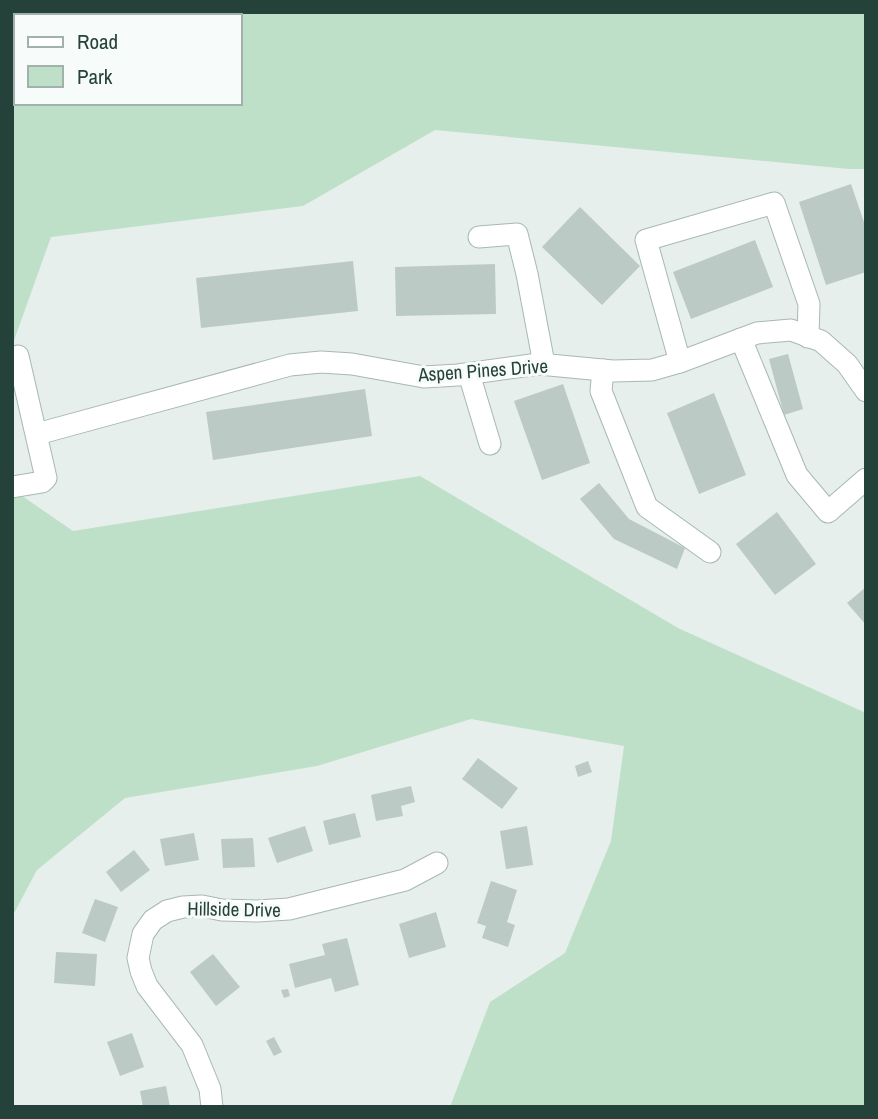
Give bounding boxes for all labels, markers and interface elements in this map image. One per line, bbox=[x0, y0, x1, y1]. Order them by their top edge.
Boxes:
legend bbox=[14, 14, 242, 105]
text: Road bbox=[77, 27, 118, 56]
text: Park bbox=[77, 62, 113, 91]
street label: Aspen Pines Drive bbox=[416, 353, 549, 388]
street label: Hillside Drive bbox=[187, 895, 281, 923]

